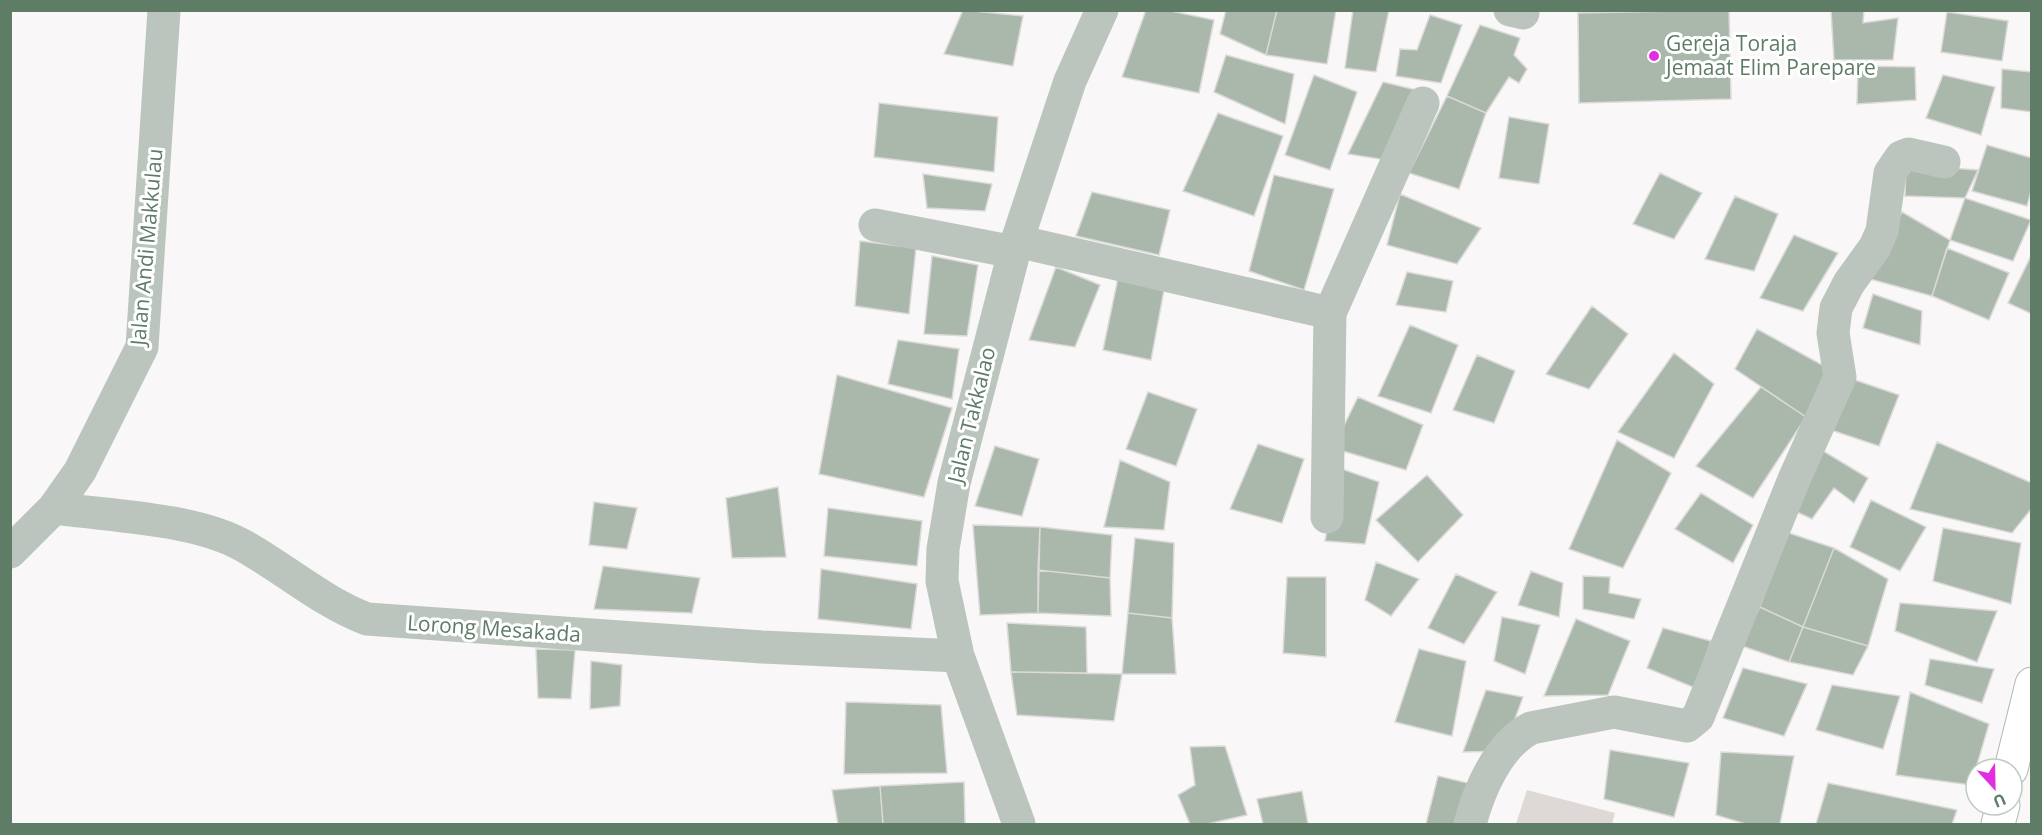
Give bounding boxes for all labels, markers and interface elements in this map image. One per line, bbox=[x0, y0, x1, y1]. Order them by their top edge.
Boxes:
place label: Gereja Toraja Jemaat Elim Parepare bbox=[1664, 29, 1876, 81]
marker: Gereja Toraja Jemaat Elim Parepare bbox=[1647, 49, 1661, 63]
street label: Jalan Andi Makkulau bbox=[123, 147, 169, 349]
street label: Jalan Takkalao bbox=[940, 344, 1001, 488]
street label: Lorong Mesakada bbox=[406, 608, 582, 648]
north arrow bbox=[1964, 757, 2024, 817]
text: U bbox=[1990, 788, 2009, 813]

